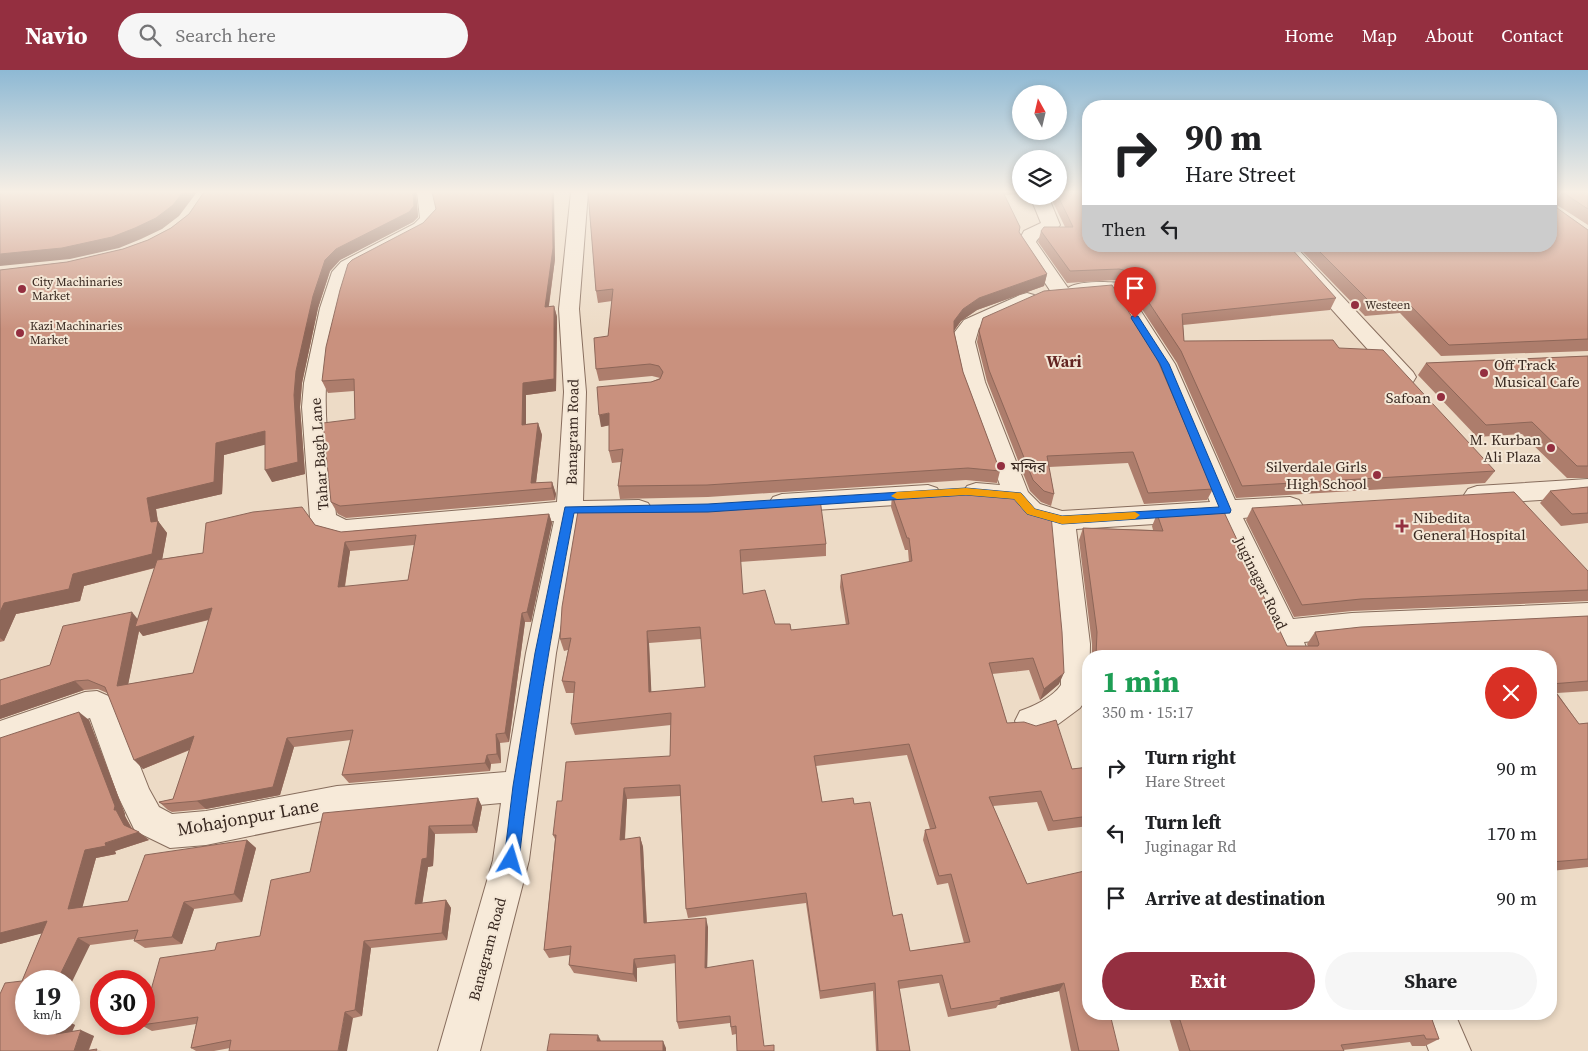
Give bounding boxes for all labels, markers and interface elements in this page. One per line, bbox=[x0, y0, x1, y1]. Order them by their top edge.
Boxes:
search box bbox=[118, 13, 468, 58]
text: Navio bbox=[25, 19, 88, 52]
icon: search bbox=[136, 21, 164, 49]
text: Search here bbox=[176, 22, 276, 48]
text: Home bbox=[1285, 23, 1334, 48]
text: Map bbox=[1362, 23, 1397, 48]
text: About bbox=[1425, 23, 1473, 48]
text: Contact bbox=[1501, 23, 1563, 48]
north arrow bbox=[1012, 85, 1068, 140]
map controls bbox=[1012, 85, 1067, 205]
text: 90 m bbox=[1185, 114, 1262, 162]
icon: right bbox=[1102, 120, 1167, 185]
button: layers bbox=[1012, 150, 1067, 205]
text: Hare Street bbox=[1185, 159, 1295, 189]
icon: left bbox=[1156, 215, 1184, 243]
text: Then bbox=[1102, 216, 1146, 242]
pin bbox=[1114, 267, 1156, 318]
place label: City Machinaries Market bbox=[32, 274, 123, 304]
icon: arrive bbox=[1121, 274, 1149, 302]
marker: City Machinaries Market bbox=[16, 283, 28, 295]
place label: Westeen bbox=[1365, 297, 1410, 313]
marker: Westeen bbox=[1349, 299, 1361, 311]
place label: Kazi Machinaries Market bbox=[30, 318, 122, 348]
marker: Kazi Machinaries Market bbox=[14, 327, 26, 339]
district label: Wari bbox=[1046, 350, 1082, 372]
place label: Off Track Musical Cafe bbox=[1494, 354, 1580, 392]
marker: Off Track Musical Cafe bbox=[1478, 367, 1490, 379]
street label: Banagram Road bbox=[561, 378, 583, 485]
place label: Safoan bbox=[1386, 387, 1431, 408]
marker: Safoan bbox=[1435, 391, 1447, 403]
street label: Tahar Bagh Lane bbox=[305, 397, 333, 511]
place label: M. Kurban Ali Plaza bbox=[1470, 429, 1541, 467]
marker: M. Kurban Ali Plaza bbox=[1545, 442, 1557, 454]
place label: মন্দির bbox=[1010, 456, 1047, 477]
place label: Silverdale Girls High School bbox=[1266, 456, 1368, 494]
marker: মন্দির bbox=[995, 460, 1007, 472]
marker: Silverdale Girls High School bbox=[1371, 469, 1383, 481]
place label: Nibedita General Hospital bbox=[1413, 507, 1526, 545]
marker: Nibedita General Hospital bbox=[1395, 519, 1409, 533]
street label: Juginagar Road bbox=[1229, 532, 1293, 634]
text: 1 min bbox=[1102, 661, 1180, 702]
button: close bbox=[1485, 667, 1537, 719]
text: 350 m · 15:17 bbox=[1102, 701, 1193, 723]
text: Turn right bbox=[1145, 744, 1236, 770]
icon: right bbox=[1102, 754, 1130, 782]
text: 90 m bbox=[1496, 755, 1537, 781]
text: Hare Street bbox=[1145, 770, 1225, 792]
street label: Mohajonpur Lane bbox=[175, 792, 321, 842]
text: Turn left bbox=[1145, 809, 1221, 835]
icon: left bbox=[1102, 819, 1130, 847]
text: 170 m bbox=[1487, 820, 1537, 846]
position arrow bbox=[484, 833, 536, 885]
text: Juginagar Rd bbox=[1145, 835, 1236, 857]
icon: arrive bbox=[1102, 884, 1130, 912]
text: Arrive at destination bbox=[1145, 885, 1325, 911]
text: 90 m bbox=[1496, 885, 1537, 911]
street label: Banagram Road bbox=[463, 895, 511, 1003]
button: Exit bbox=[1102, 952, 1315, 1010]
button: Share bbox=[1325, 952, 1537, 1010]
speed limit sign: 30 bbox=[90, 970, 155, 1035]
text: 19 bbox=[34, 979, 61, 1013]
text: km/h bbox=[33, 1007, 62, 1023]

